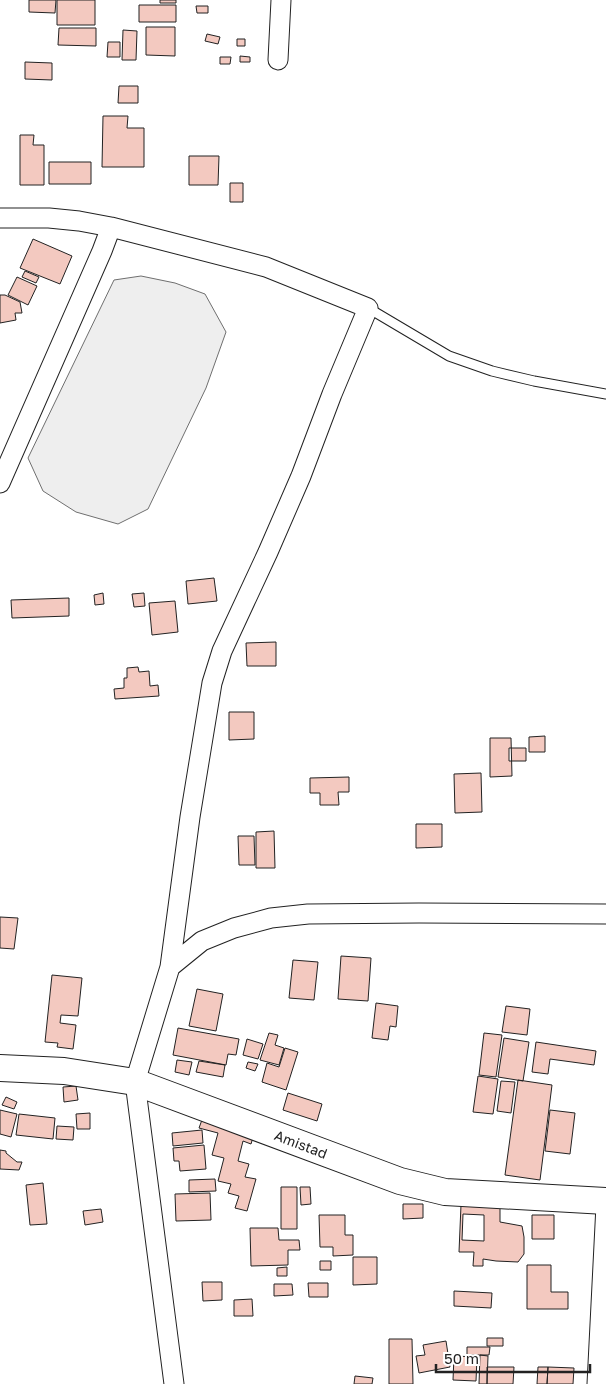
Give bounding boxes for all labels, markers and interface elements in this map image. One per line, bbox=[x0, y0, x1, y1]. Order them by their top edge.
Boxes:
street label: Amistad bbox=[272, 1126, 330, 1162]
scale bar bbox=[436, 1342, 590, 1374]
text: 50 m bbox=[444, 1349, 479, 1367]

